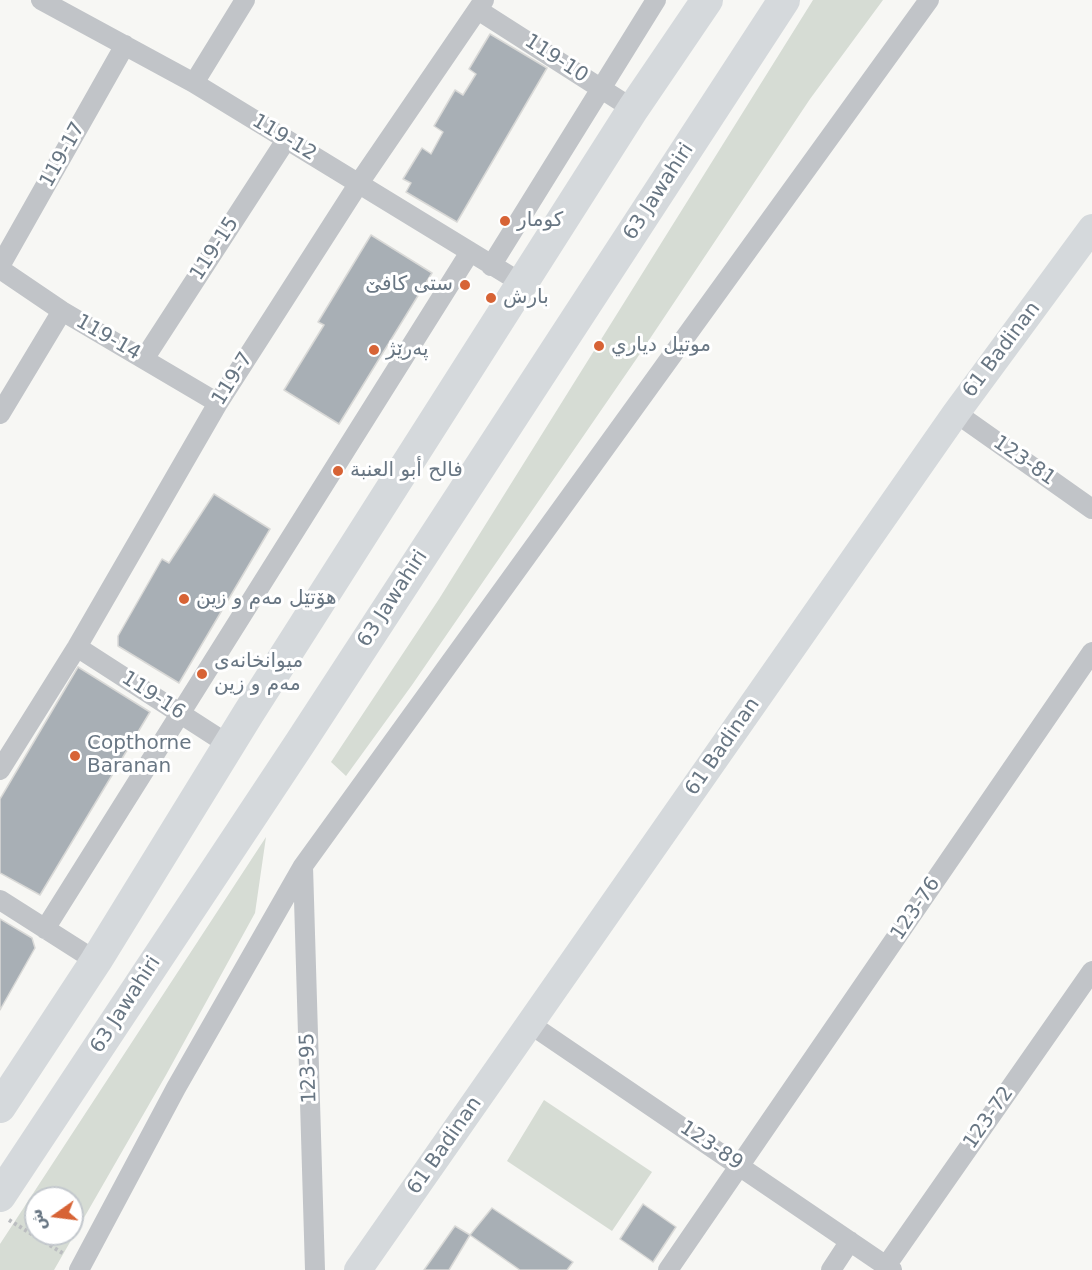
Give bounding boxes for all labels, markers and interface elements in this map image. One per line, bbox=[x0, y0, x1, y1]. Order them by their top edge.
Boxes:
street label: 119-10 bbox=[520, 30, 592, 88]
street label: 119-12 bbox=[247, 109, 321, 167]
street label: 119-17 bbox=[35, 118, 91, 192]
street label: 63 Jawahiri bbox=[619, 139, 699, 245]
place label: کومار bbox=[517, 209, 563, 233]
street label: 119-15 bbox=[186, 213, 244, 285]
marker: کومار bbox=[498, 214, 512, 228]
place label: ستی کافێ bbox=[365, 273, 453, 297]
marker: ستی کافێ bbox=[458, 278, 472, 292]
place label: بارش bbox=[503, 286, 549, 310]
marker: بارش bbox=[484, 291, 498, 305]
street label: 61 Badinan bbox=[958, 297, 1046, 403]
street label: 119-14 bbox=[71, 310, 145, 366]
place label: موتيل دياري bbox=[611, 334, 711, 358]
place label: پەرێژ bbox=[386, 338, 429, 362]
marker: موتيل دياري bbox=[592, 339, 606, 353]
marker: پەرێژ bbox=[367, 343, 381, 357]
street label: 119-7 bbox=[207, 348, 259, 410]
street label: 123-81 bbox=[988, 431, 1060, 491]
place label: فالح أبو العنبة bbox=[350, 459, 463, 483]
marker: فالح أبو العنبة bbox=[331, 464, 345, 478]
street label: 63 Jawahiri bbox=[353, 546, 433, 652]
place label: هۆتێل مەم و زین bbox=[196, 587, 337, 611]
marker: هۆتێل مەم و زین bbox=[177, 592, 191, 606]
place label: میوانخانەی مەم و زین bbox=[214, 650, 303, 697]
street label: 119-16 bbox=[117, 667, 189, 725]
marker: میوانخانەی مەم و زین bbox=[195, 667, 209, 681]
street label: 61 Badinan bbox=[681, 694, 765, 800]
place label: Copthorne Baranan bbox=[87, 732, 192, 779]
marker: Copthorne Baranan bbox=[68, 749, 82, 763]
street label: 123-76 bbox=[886, 873, 946, 945]
street label: 63 Jawahiri bbox=[86, 952, 166, 1058]
street label: 123-95 bbox=[296, 1032, 322, 1104]
street label: 123-72 bbox=[959, 1082, 1019, 1154]
street label: 61 Badinan bbox=[403, 1093, 487, 1199]
street label: 123-89 bbox=[675, 1116, 747, 1176]
north arrow bbox=[24, 1186, 84, 1246]
text: ش bbox=[26, 1207, 50, 1233]

